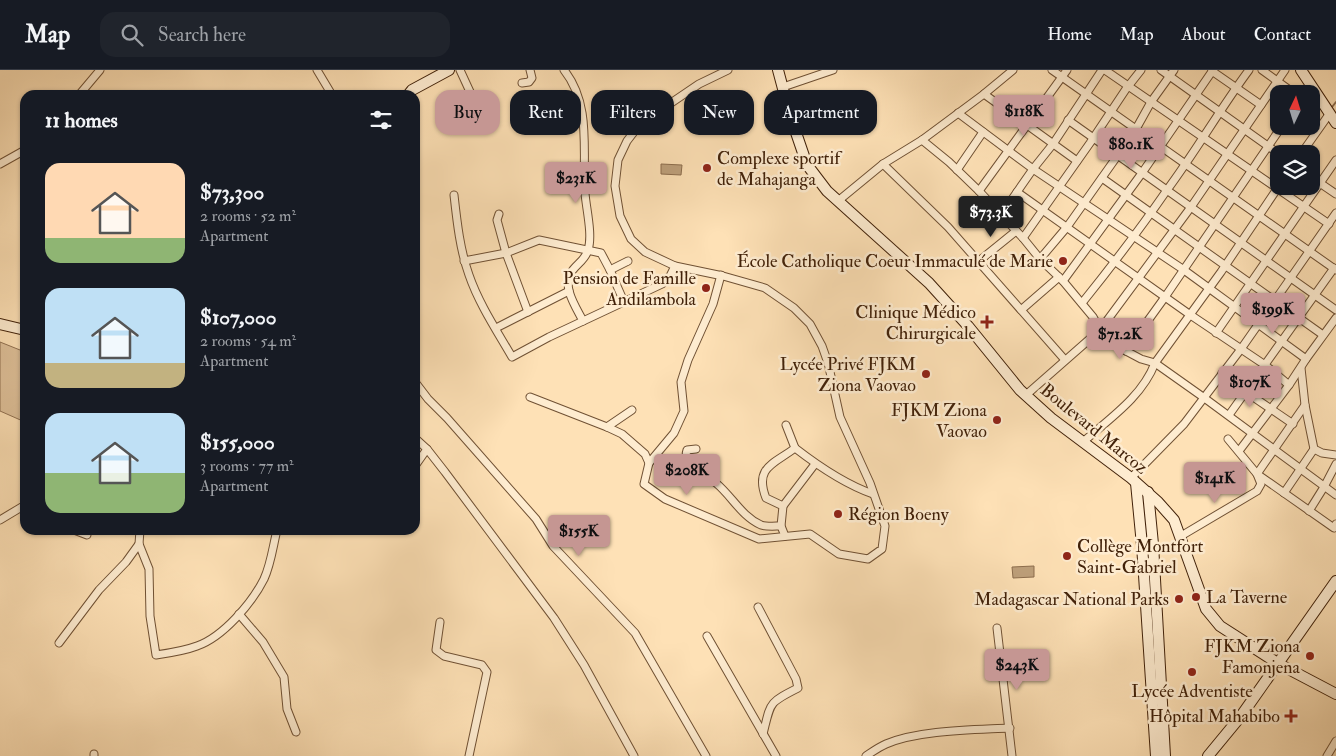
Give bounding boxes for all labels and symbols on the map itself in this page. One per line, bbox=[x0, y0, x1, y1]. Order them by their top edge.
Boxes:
north arrow bbox=[1270, 85, 1320, 135]
pin: $118K bbox=[989, 94, 1059, 137]
pin: $80.1K bbox=[1090, 128, 1172, 170]
place label: Complexe sportif de Mahajanga bbox=[717, 147, 843, 191]
pin: $231K bbox=[541, 162, 611, 204]
marker: Complexe sportif de Mahajanga bbox=[701, 162, 713, 174]
pin: $73.3K bbox=[950, 196, 1032, 238]
place label: École Catholique Coeur Immaculé de Marie bbox=[737, 250, 1053, 273]
marker: École Catholique Coeur Immaculé de Marie bbox=[1057, 255, 1069, 267]
place label: Pension de Famille Andilambola bbox=[563, 267, 697, 311]
marker: Pension de Famille Andilambola bbox=[700, 282, 712, 294]
pin: $199K bbox=[1238, 292, 1308, 335]
place label: Clinique Médico Chirurgicale bbox=[855, 301, 976, 345]
marker: Clinique Médico Chirurgicale bbox=[980, 315, 994, 329]
pin: $71.2K bbox=[1079, 318, 1161, 360]
place label: Lycée Privé FJKM Ziona Vaovao bbox=[780, 353, 916, 397]
pin: $107K bbox=[1215, 366, 1285, 408]
marker: Lycée Privé FJKM Ziona Vaovao bbox=[920, 368, 932, 380]
street label: Boulevard Marcoz bbox=[1035, 378, 1153, 480]
place label: FJKM Ziona Vaovao bbox=[891, 399, 988, 443]
marker: FJKM Ziona Vaovao bbox=[991, 414, 1003, 426]
pin: $208K bbox=[652, 454, 722, 496]
pin: $141K bbox=[1180, 462, 1250, 504]
place label: Région Boeny bbox=[848, 503, 950, 526]
marker: Région Boeny bbox=[832, 508, 844, 520]
pin: $155K bbox=[544, 514, 614, 557]
place label: Collège Montfort Saint-Gabriel bbox=[1077, 535, 1203, 579]
marker: Collège Montfort Saint-Gabriel bbox=[1061, 550, 1073, 562]
place label: La Taverne bbox=[1206, 586, 1288, 609]
place label: Madagascar National Parks bbox=[974, 588, 1169, 611]
marker: La Taverne bbox=[1190, 591, 1202, 603]
marker: Madagascar National Parks bbox=[1173, 593, 1185, 605]
place label: FJKM Ziona Famonjena bbox=[1204, 635, 1301, 679]
pin: $243K bbox=[982, 648, 1052, 691]
marker: FJKM Ziona Famonjena bbox=[1304, 650, 1316, 662]
marker: Lycée Adventiste bbox=[1186, 666, 1198, 678]
place label: Lycée Adventiste bbox=[1131, 680, 1253, 703]
place label: Hôpital Mahabibo bbox=[1149, 705, 1280, 728]
marker: Hôpital Mahabibo bbox=[1284, 709, 1298, 723]

